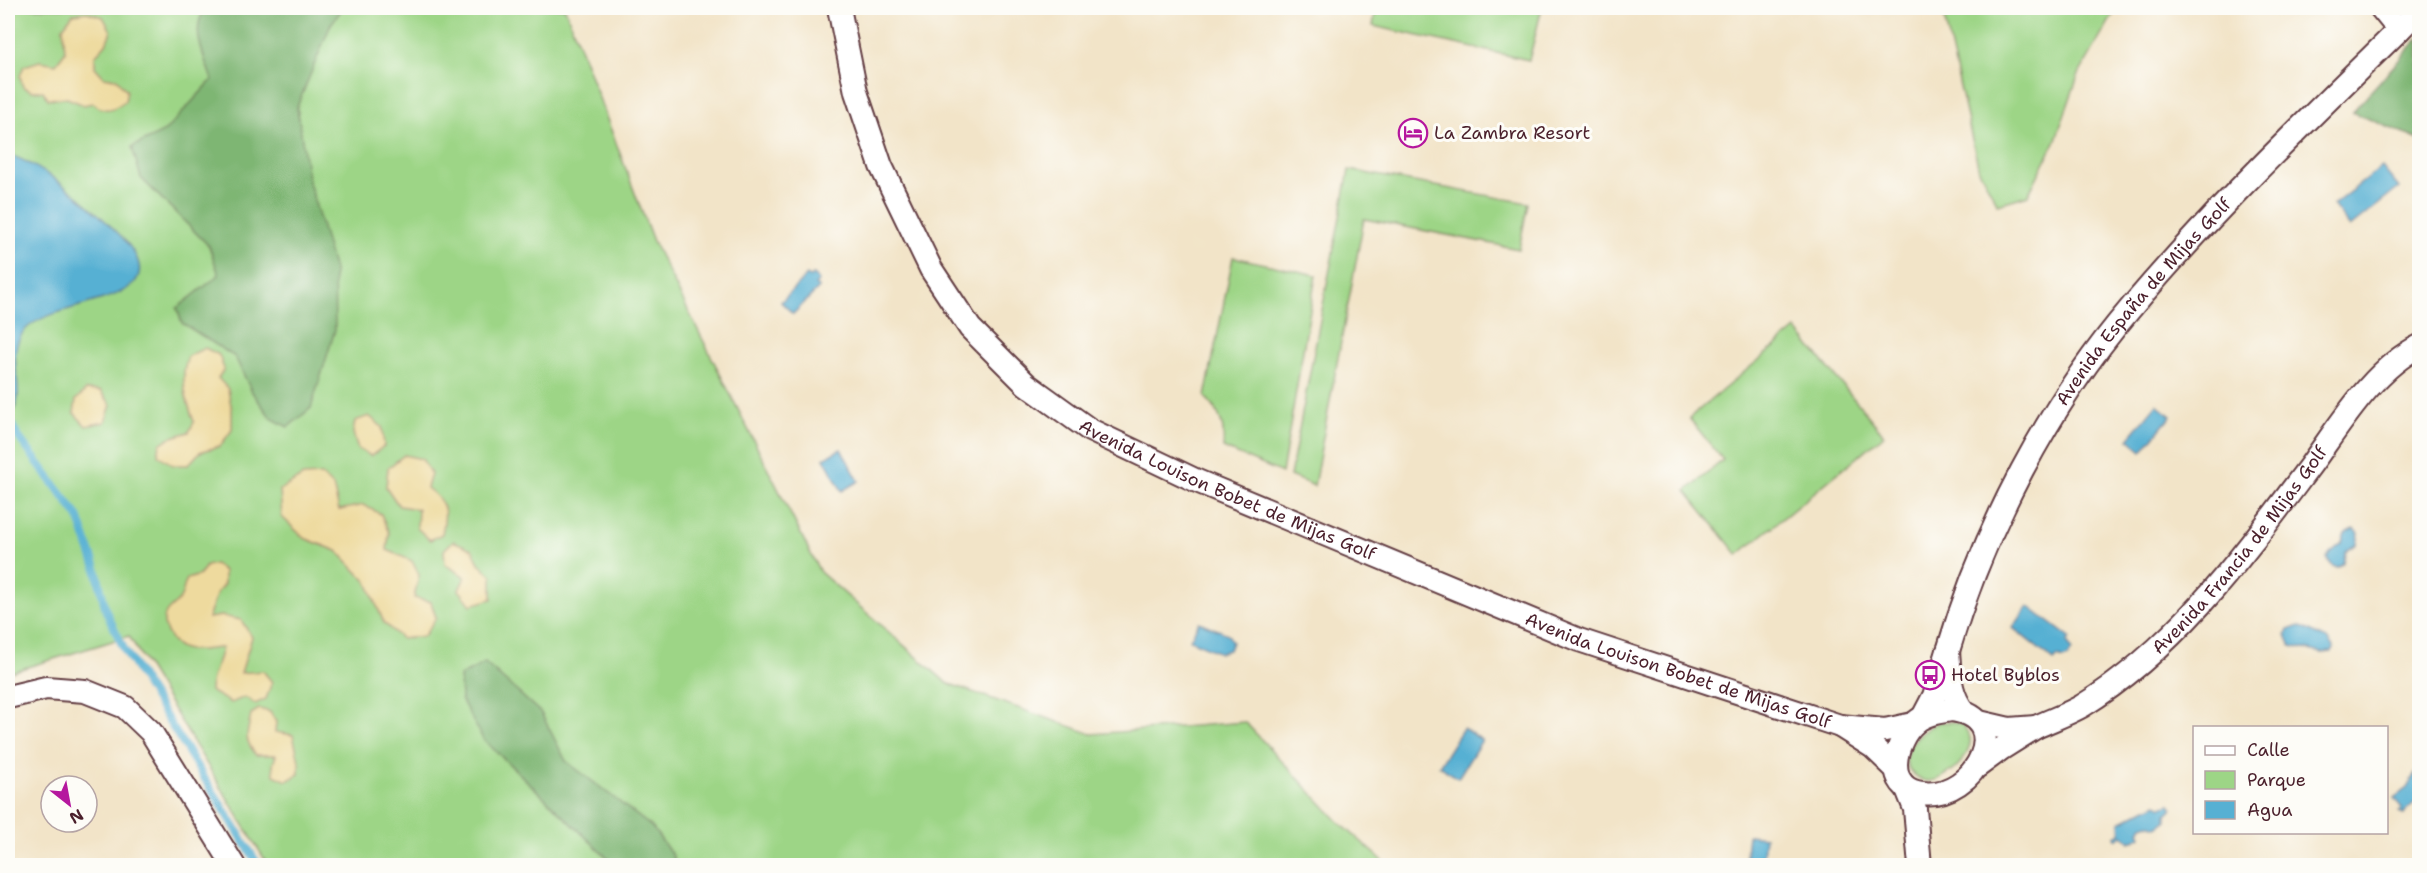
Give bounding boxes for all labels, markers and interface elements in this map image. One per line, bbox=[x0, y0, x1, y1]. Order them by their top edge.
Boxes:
hotel icon: La Zambra Resort bbox=[1397, 117, 1429, 149]
place label: La Zambra Resort bbox=[1434, 121, 1590, 145]
street label: Avenida España de Mijas Golf bbox=[2050, 192, 2237, 410]
street label: Avenida Louison Bobet de Mijas Golf bbox=[1074, 414, 1380, 566]
street label: Avenida Francia de Mijas Golf bbox=[2147, 441, 2333, 659]
street label: Avenida Louison Bobet de Mijas Golf bbox=[1521, 607, 1835, 734]
bus stop icon: Hotel Byblos bbox=[1914, 659, 1946, 691]
place label: Hotel Byblos bbox=[1951, 663, 2060, 687]
legend bbox=[2193, 726, 2388, 834]
text: Calle bbox=[2247, 738, 2290, 762]
text: Parque bbox=[2247, 768, 2306, 792]
north arrow bbox=[39, 774, 99, 834]
text: Agua bbox=[2247, 798, 2292, 822]
text: N bbox=[66, 804, 87, 829]

